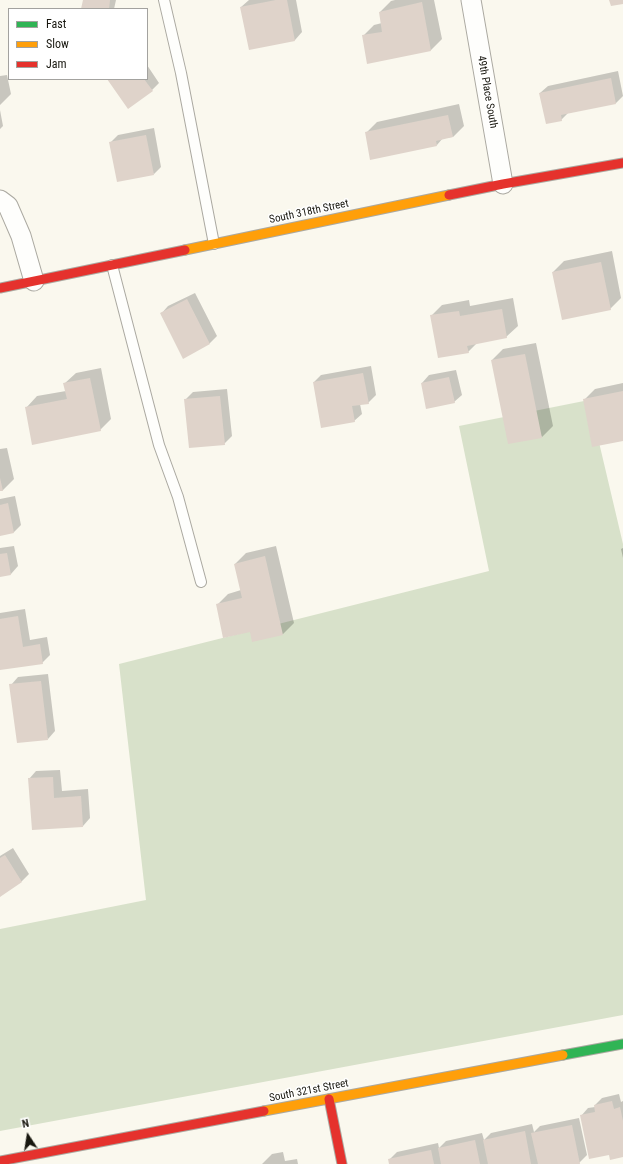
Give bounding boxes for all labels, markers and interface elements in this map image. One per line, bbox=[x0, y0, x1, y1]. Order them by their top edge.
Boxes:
legend bbox=[8, 8, 148, 80]
text: Fast bbox=[46, 17, 66, 31]
text: Slow bbox=[46, 37, 69, 51]
street label: 49th Place South bbox=[474, 55, 500, 129]
text: Jam bbox=[46, 57, 67, 71]
street label: South 318th Street bbox=[268, 197, 350, 227]
street label: South 321st Street bbox=[268, 1077, 350, 1105]
north arrow bbox=[8, 1116, 48, 1156]
text: N bbox=[21, 1117, 30, 1131]

